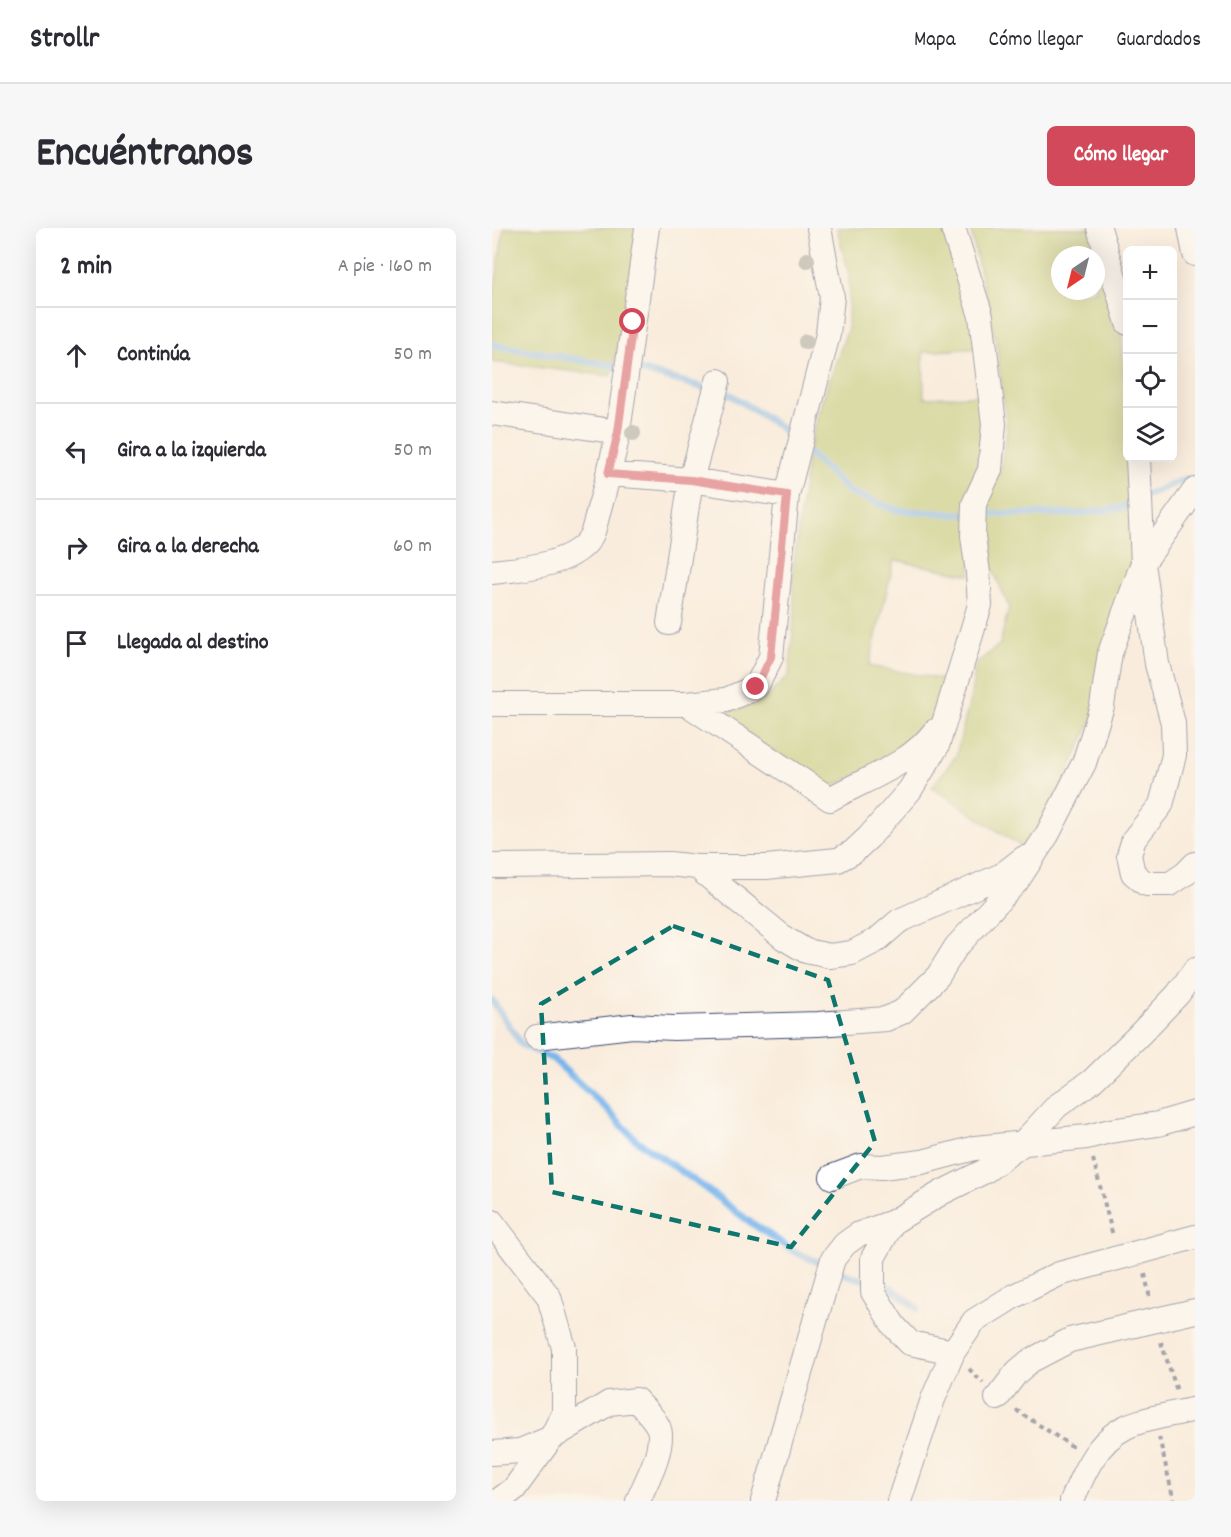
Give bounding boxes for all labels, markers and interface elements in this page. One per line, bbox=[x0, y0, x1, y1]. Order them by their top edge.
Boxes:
text: Strollr bbox=[30, 21, 99, 61]
text: Mapa bbox=[914, 26, 956, 56]
text: Cómo llegar bbox=[989, 26, 1083, 56]
text: Guardados bbox=[1116, 26, 1201, 56]
text: Encuéntranos bbox=[36, 126, 254, 186]
button: Cómo llegar bbox=[1047, 126, 1195, 186]
north arrow bbox=[1051, 246, 1105, 300]
map controls bbox=[1123, 246, 1177, 462]
button: + bbox=[1123, 246, 1177, 300]
text: 2 min bbox=[60, 249, 112, 286]
text: A pie · 160 m bbox=[338, 253, 432, 281]
button: − bbox=[1123, 300, 1177, 354]
route start bbox=[619, 308, 645, 334]
icon: ahead bbox=[60, 339, 93, 372]
text: Continúa bbox=[117, 340, 190, 371]
text: 50 m bbox=[394, 341, 432, 369]
button: locate bbox=[1123, 354, 1177, 408]
button: layers bbox=[1123, 408, 1177, 462]
icon: left bbox=[60, 435, 93, 468]
text: Gira a la izquierda bbox=[117, 436, 266, 467]
text: 50 m bbox=[394, 437, 432, 465]
icon: right bbox=[60, 531, 93, 564]
text: Gira a la derecha bbox=[117, 532, 259, 563]
text: 60 m bbox=[393, 533, 432, 561]
icon: arrive bbox=[60, 627, 93, 660]
text: Llegada al destino bbox=[117, 628, 269, 659]
route end bbox=[742, 673, 768, 699]

